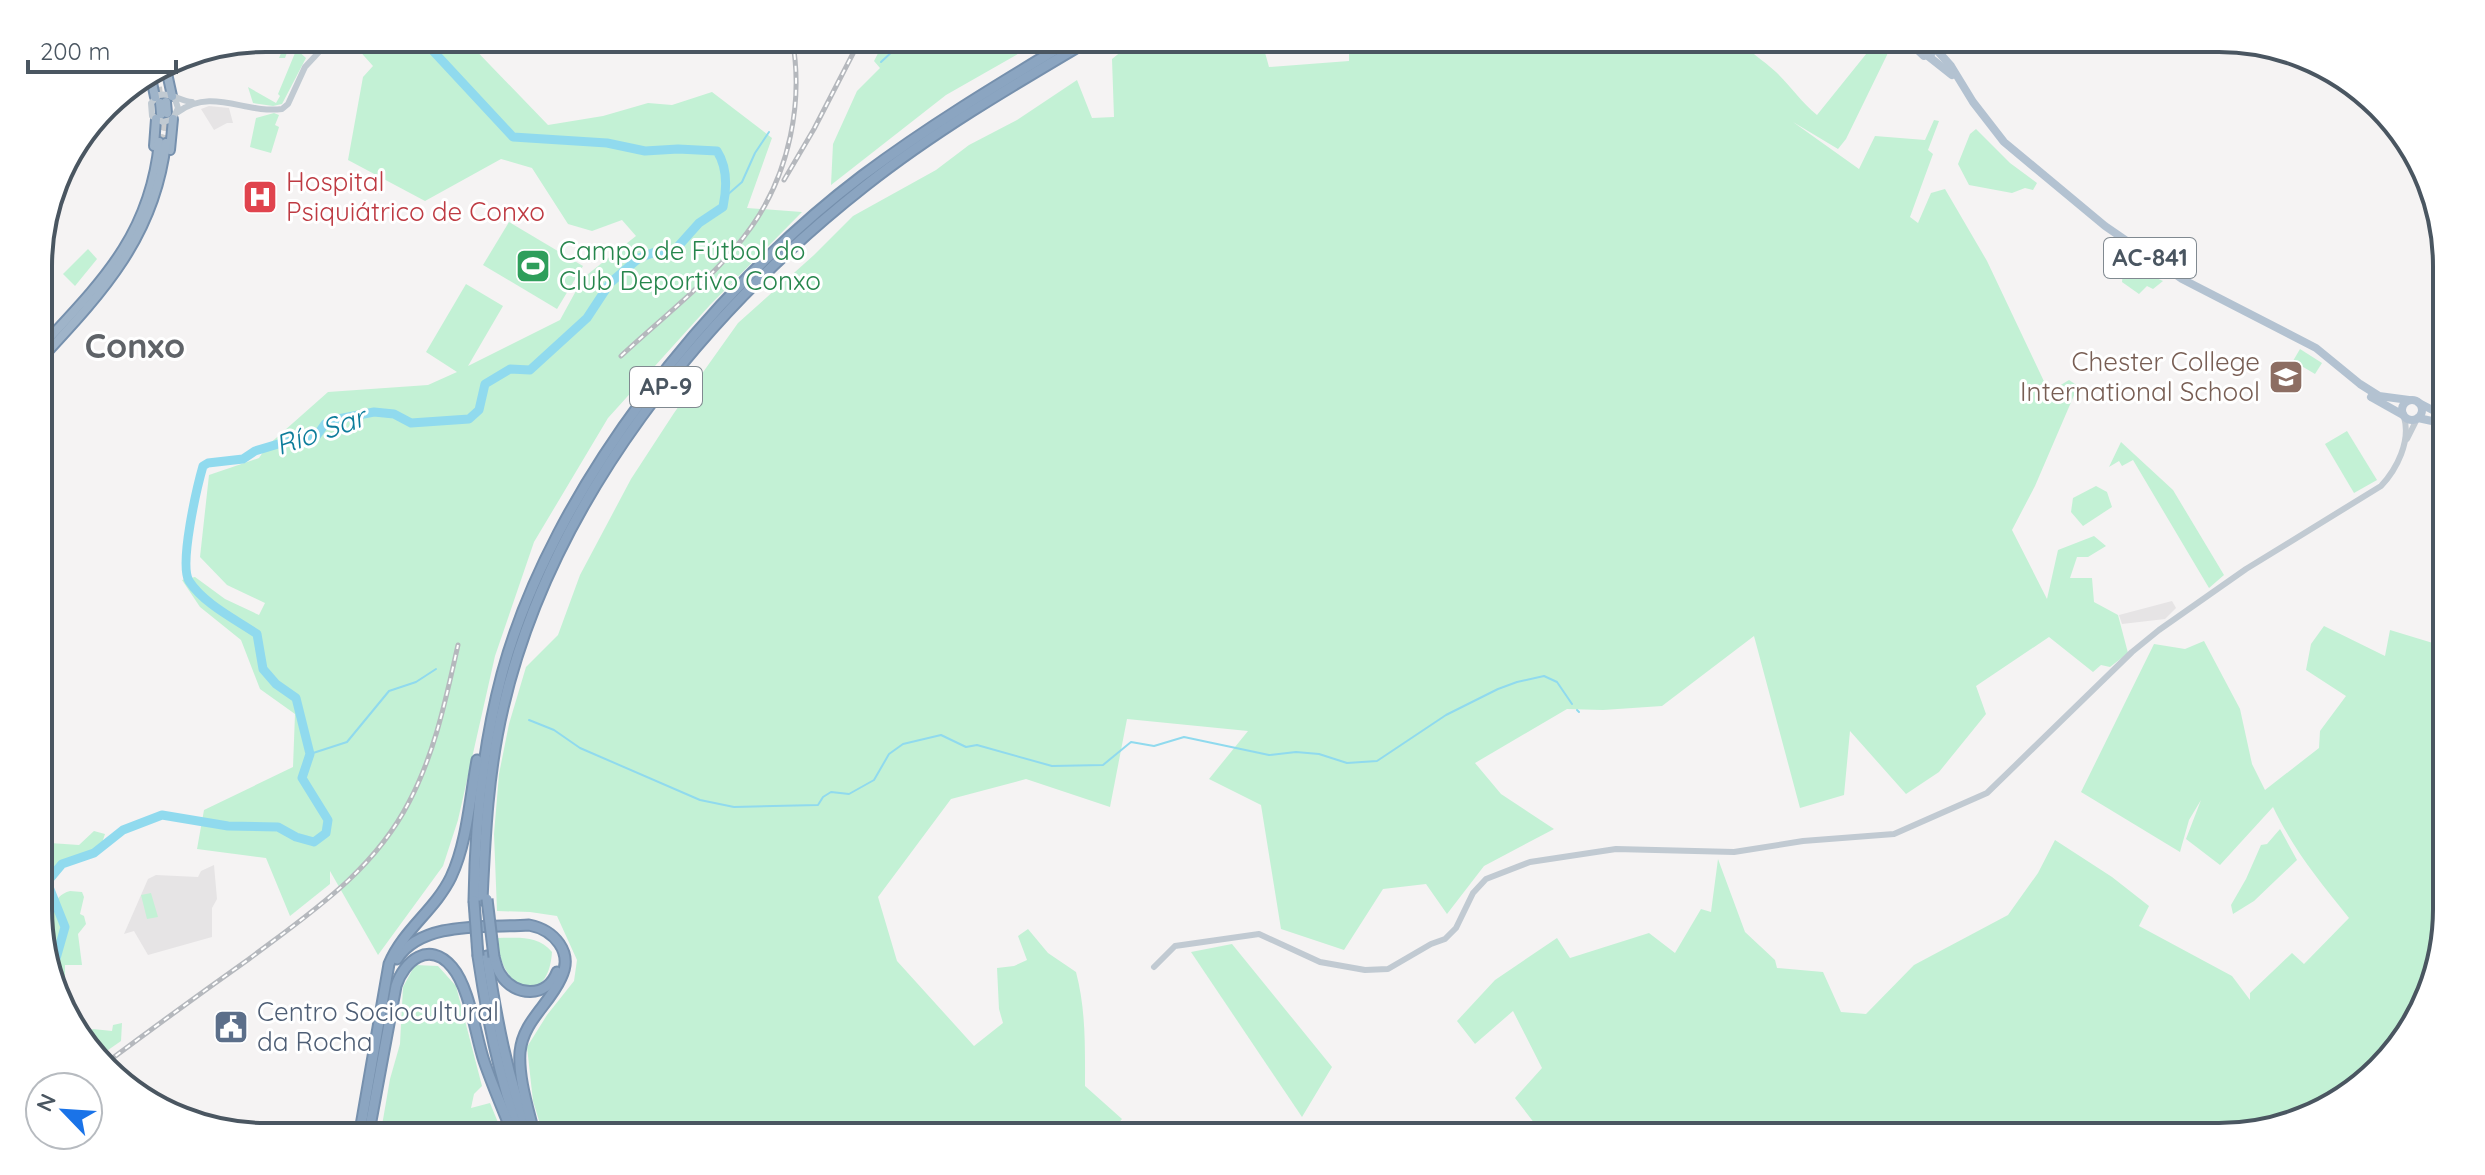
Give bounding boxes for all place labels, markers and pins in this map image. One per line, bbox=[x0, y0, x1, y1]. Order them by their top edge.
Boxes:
place label: Hospital Psiquiátrico de Conxo bbox=[286, 165, 545, 228]
hospital icon: Hospital Psiquiátrico de Conxo bbox=[241, 178, 279, 216]
place label: Campo de Fútbol do Club Deportivo Conxo bbox=[559, 234, 821, 297]
sports icon: Campo de Fútbol do Club Deportivo Conxo bbox=[514, 247, 552, 285]
place label: Chester College International School bbox=[2020, 345, 2260, 408]
school or university icon: Chester College International School bbox=[2267, 358, 2305, 396]
place label: Centro Sociocultural da Rocha bbox=[257, 995, 499, 1058]
public building icon: Centro Sociocultural da Rocha bbox=[212, 1008, 250, 1046]

